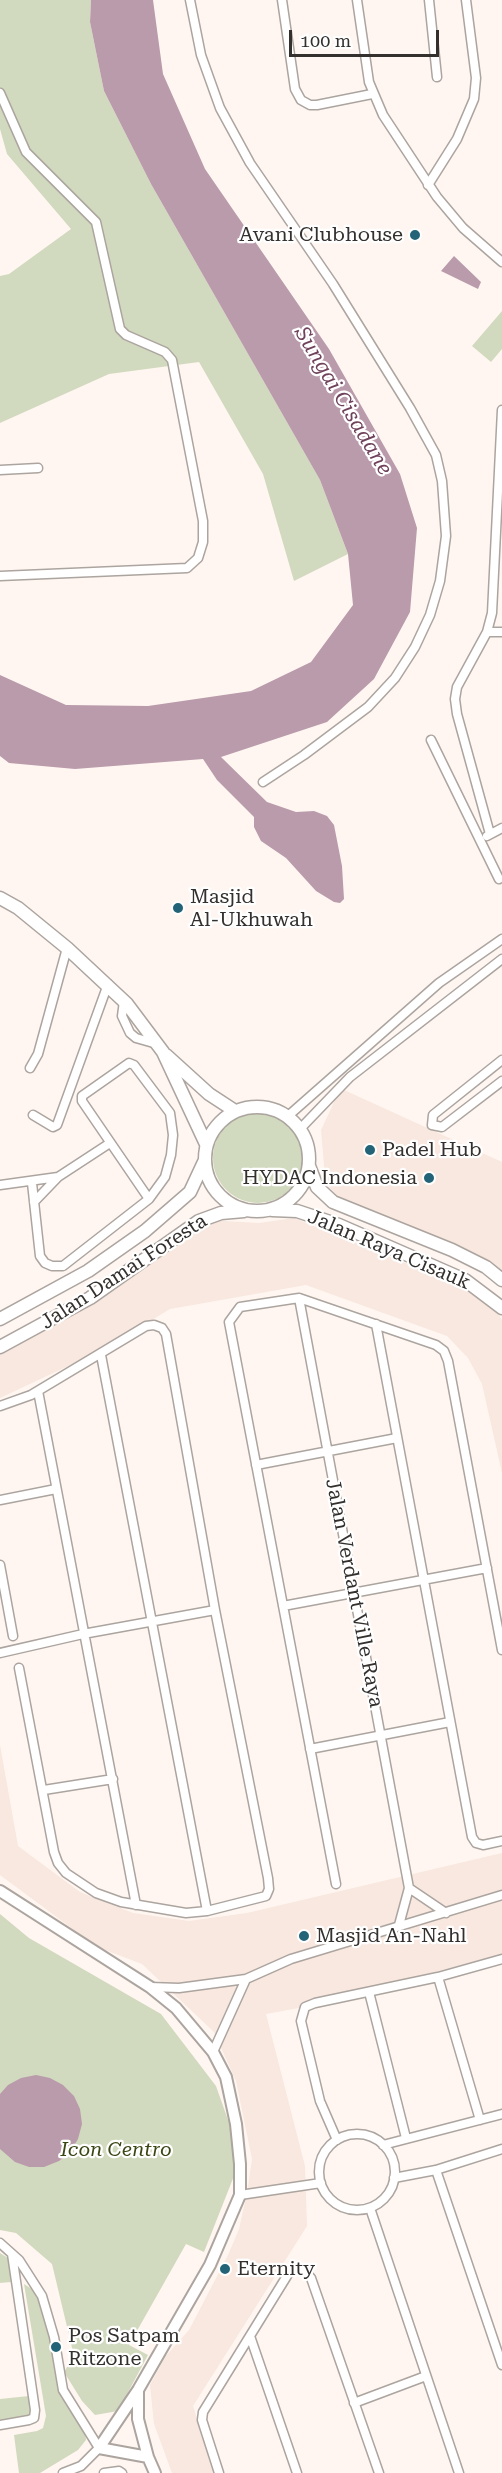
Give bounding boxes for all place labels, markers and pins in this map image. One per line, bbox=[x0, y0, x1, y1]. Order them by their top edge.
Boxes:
place label: Avani Clubhouse bbox=[239, 223, 403, 247]
marker: Avani Clubhouse bbox=[408, 228, 422, 242]
place label: Masjid Al-Ukhuwah bbox=[190, 885, 313, 932]
marker: Masjid Al-Ukhuwah bbox=[171, 901, 185, 915]
place label: Padel Hub bbox=[382, 1138, 482, 1162]
marker: Padel Hub bbox=[363, 1143, 377, 1157]
place label: HYDAC Indonesia bbox=[243, 1166, 417, 1190]
marker: HYDAC Indonesia bbox=[422, 1171, 436, 1185]
place label: Masjid An-Nahl bbox=[316, 1924, 466, 1948]
marker: Masjid An-Nahl bbox=[297, 1929, 311, 1943]
place label: Eternity bbox=[237, 2257, 315, 2281]
marker: Eternity bbox=[218, 2262, 232, 2276]
place label: Pos Satpam Ritzone bbox=[68, 2324, 180, 2371]
marker: Pos Satpam Ritzone bbox=[49, 2340, 63, 2354]

